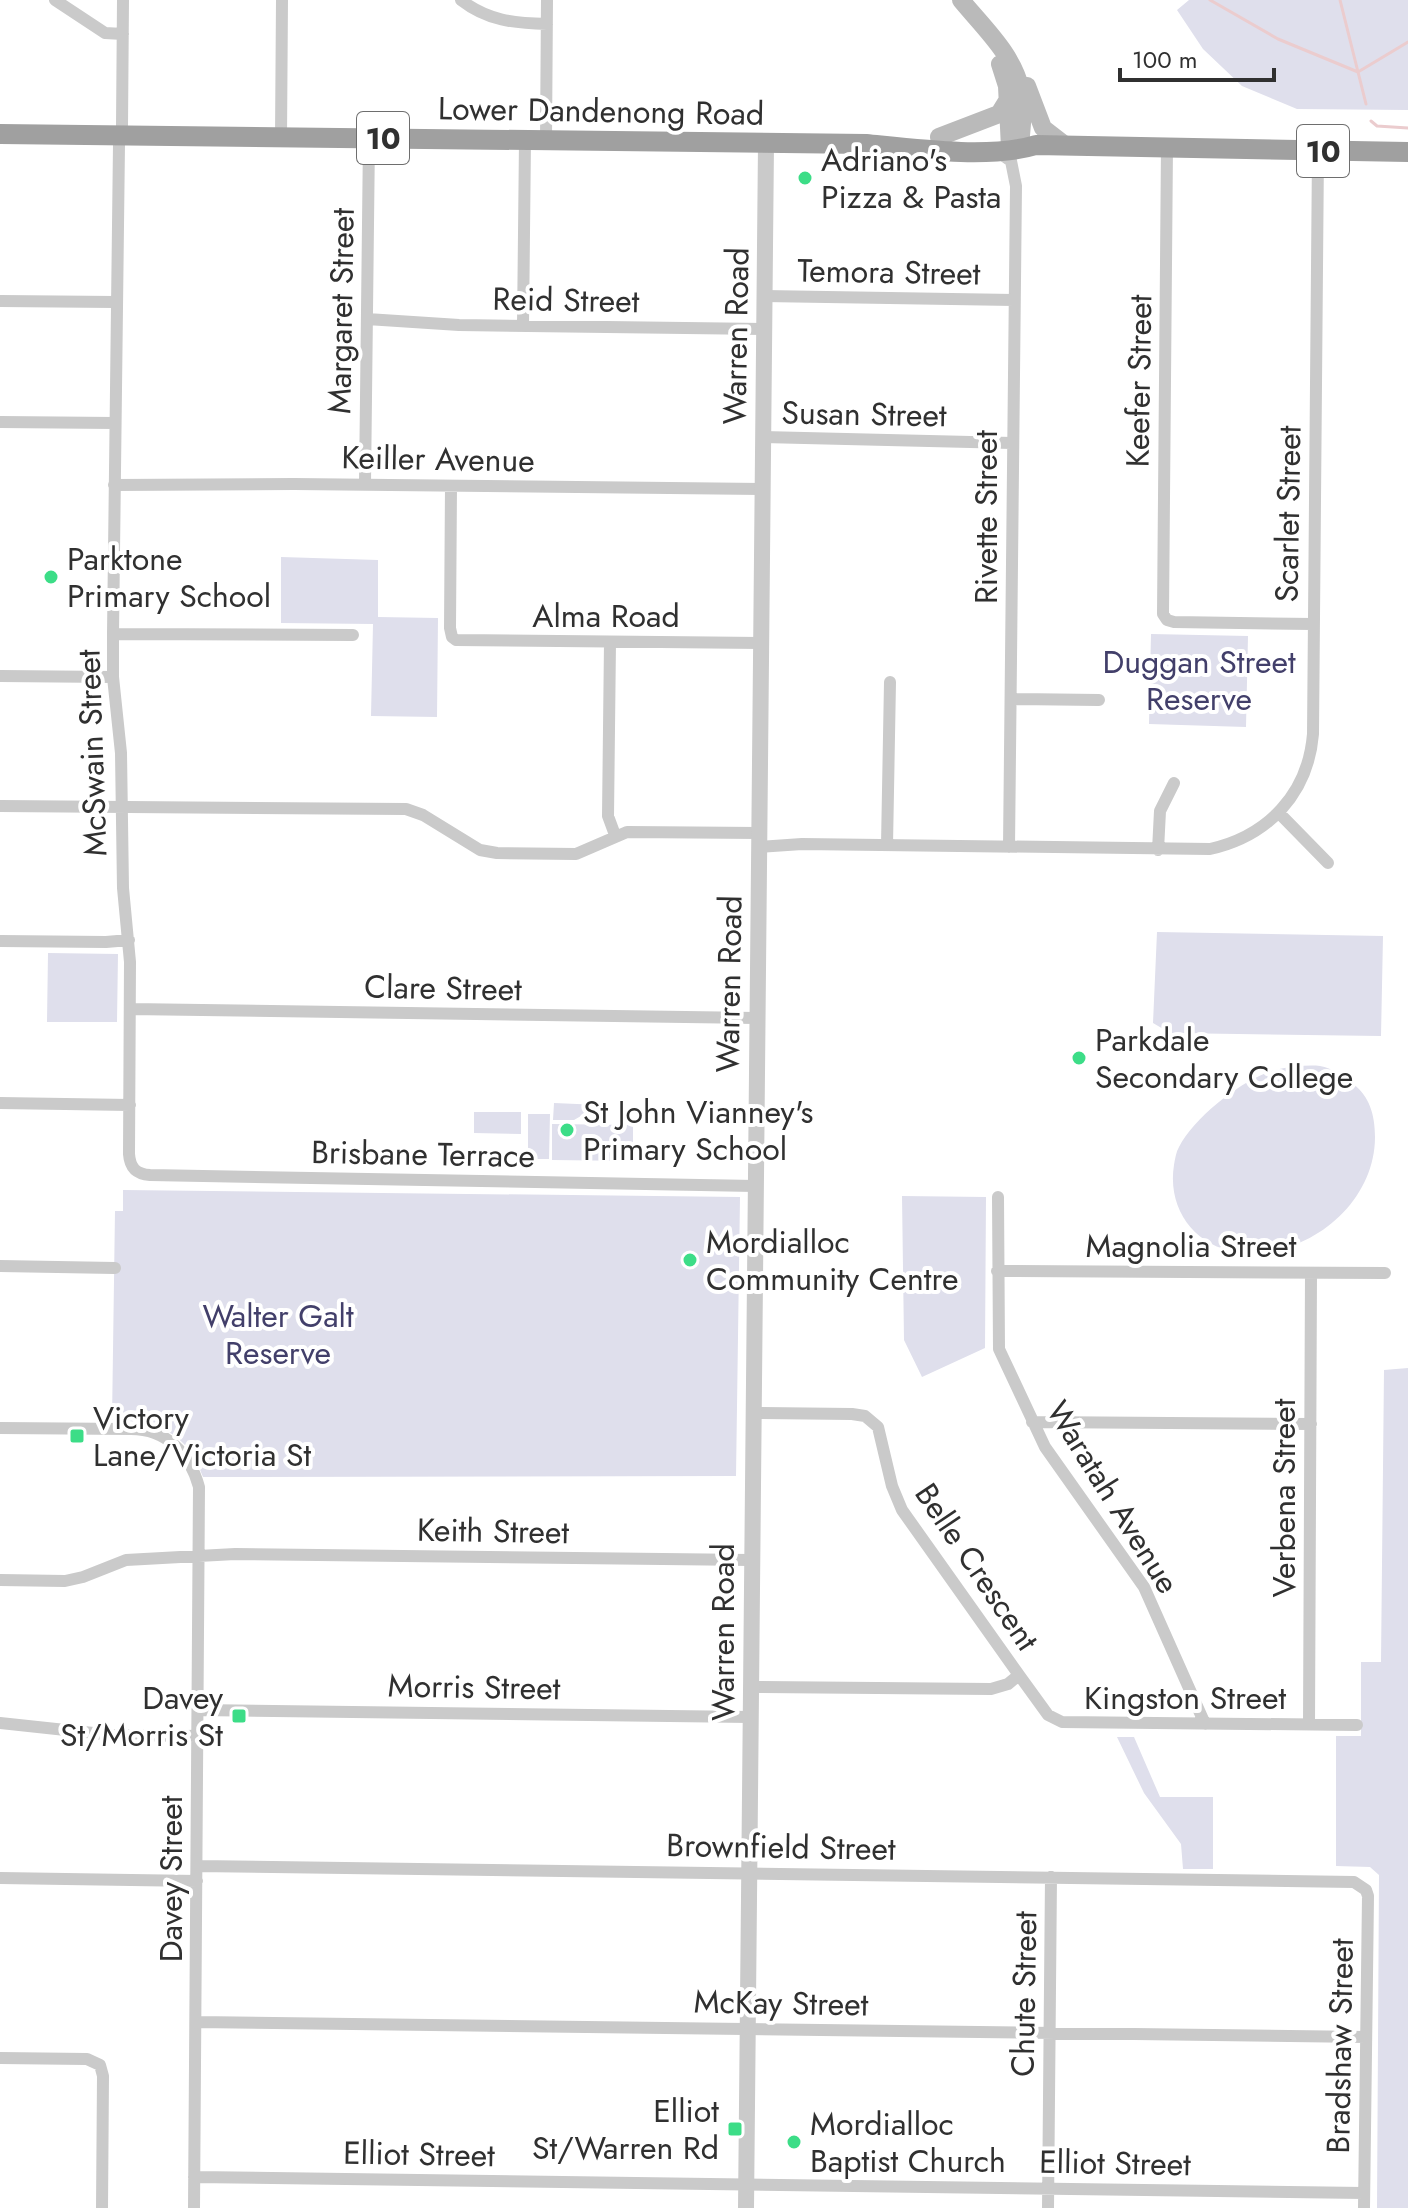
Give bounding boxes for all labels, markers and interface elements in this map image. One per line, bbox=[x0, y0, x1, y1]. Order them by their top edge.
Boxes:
scale bar bbox=[1120, 32, 1274, 82]
text: 100 m bbox=[1132, 42, 1198, 77]
street label: Lower Dandenong Road bbox=[437, 85, 765, 137]
road number: 10 bbox=[357, 112, 409, 164]
road number: 10 bbox=[1297, 125, 1349, 177]
place label: Adriano's Pizza & Pasta bbox=[821, 137, 1001, 220]
marker: Adriano's Pizza & Pasta bbox=[796, 169, 814, 187]
street label: Margaret Street bbox=[316, 207, 366, 414]
street label: Warren Road bbox=[711, 247, 761, 425]
street label: Temora Street bbox=[797, 247, 981, 297]
street label: Reid Street bbox=[492, 276, 640, 324]
street label: Keefer Street bbox=[1114, 294, 1164, 468]
street label: Susan Street bbox=[781, 390, 947, 438]
street label: Scarlet Street bbox=[1263, 425, 1313, 603]
street label: Rivette Street bbox=[963, 430, 1009, 604]
street label: Keiller Avenue bbox=[341, 434, 535, 484]
place label: Parktone Primary School bbox=[67, 536, 271, 619]
marker: Parktone Primary School bbox=[42, 568, 60, 586]
street label: Alma Road bbox=[532, 593, 680, 639]
park label: Duggan Street Reserve bbox=[1102, 639, 1296, 722]
street label: McSwain Street bbox=[65, 648, 119, 857]
street label: Warren Road bbox=[704, 895, 754, 1073]
street label: Clare Street bbox=[364, 964, 523, 1012]
place label: Parkdale Secondary College bbox=[1095, 1017, 1353, 1100]
marker: Parkdale Secondary College bbox=[1070, 1049, 1088, 1067]
place label: St John Vianney's Primary School bbox=[583, 1089, 814, 1172]
marker: St John Vianney's Primary School bbox=[558, 1121, 576, 1139]
street label: Brisbane Terrace bbox=[311, 1129, 535, 1179]
place label: Mordialloc Community Centre bbox=[706, 1219, 958, 1302]
street label: Magnolia Street bbox=[1086, 1223, 1297, 1269]
marker: Mordialloc Community Centre bbox=[681, 1251, 699, 1269]
park label: Walter Galt Reserve bbox=[202, 1293, 354, 1376]
street label: Waratah Avenue bbox=[1035, 1392, 1191, 1602]
place label: Victory Lane/Victoria St bbox=[93, 1395, 312, 1478]
street label: Verbena Street bbox=[1261, 1398, 1307, 1597]
marker: Victory Lane/Victoria St bbox=[68, 1427, 86, 1445]
street label: Belle Crescent bbox=[904, 1474, 1050, 1660]
street label: Keith Street bbox=[416, 1507, 570, 1555]
street label: Warren Road bbox=[700, 1543, 746, 1721]
street label: Morris Street bbox=[387, 1662, 561, 1712]
place label: Davey St/Morris St bbox=[60, 1675, 224, 1758]
street label: Kingston Street bbox=[1084, 1675, 1286, 1721]
marker: Davey St/Morris St bbox=[230, 1707, 248, 1725]
street label: Davey Street bbox=[148, 1795, 194, 1962]
street label: Brownfield Street bbox=[666, 1822, 896, 1872]
street label: Chute Street bbox=[1000, 1910, 1048, 2077]
street label: Bradshaw Street bbox=[1315, 1938, 1365, 2154]
street label: McKay Street bbox=[693, 1978, 869, 2028]
place label: Elliot St/Warren Rd bbox=[532, 2088, 719, 2171]
place label: Mordialloc Baptist Church bbox=[810, 2101, 1006, 2184]
marker: Elliot St/Warren Rd bbox=[726, 2120, 744, 2138]
street label: Elliot Street bbox=[343, 2130, 496, 2178]
marker: Mordialloc Baptist Church bbox=[785, 2133, 803, 2151]
street label: Elliot Street bbox=[1039, 2139, 1192, 2187]

